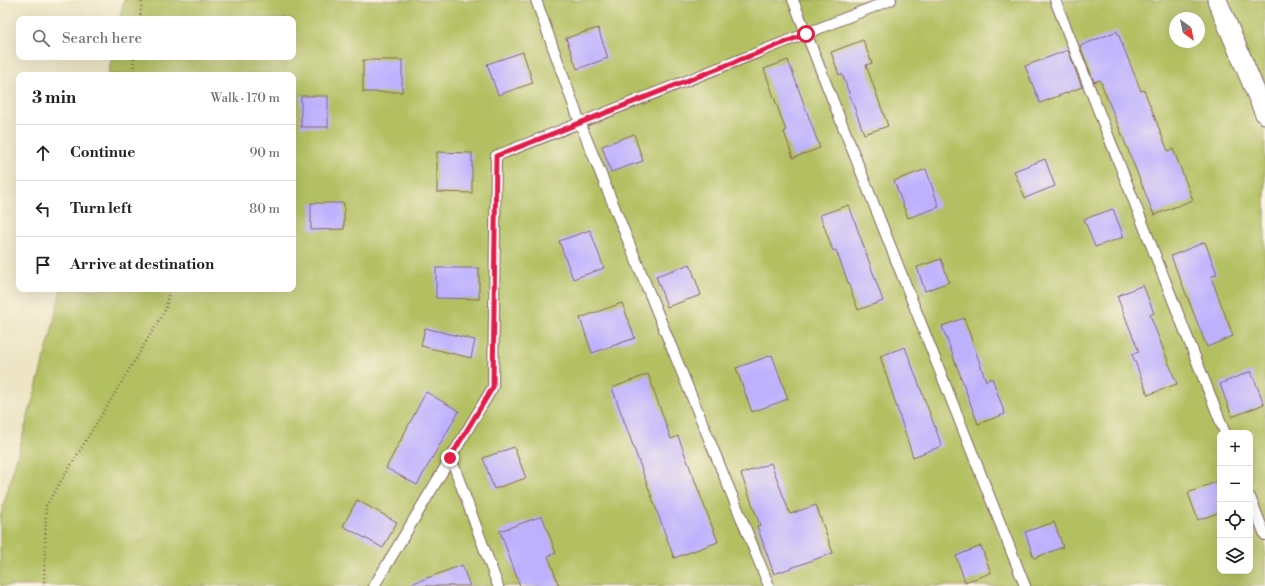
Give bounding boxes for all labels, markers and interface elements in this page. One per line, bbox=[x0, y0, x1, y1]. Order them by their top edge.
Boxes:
north arrow bbox=[1169, 12, 1205, 48]
search box bbox=[16, 16, 296, 60]
route start bbox=[797, 25, 815, 43]
icon: search bbox=[30, 27, 52, 49]
text: Search here bbox=[62, 29, 142, 48]
text: 3 min bbox=[32, 87, 76, 109]
text: Walk · 170 m bbox=[210, 90, 280, 106]
icon: ahead bbox=[32, 142, 54, 164]
text: Continue bbox=[70, 143, 135, 162]
text: 90 m bbox=[249, 145, 280, 161]
icon: left bbox=[32, 198, 54, 220]
text: Turn left bbox=[70, 199, 132, 218]
text: 80 m bbox=[249, 201, 280, 217]
icon: arrive bbox=[32, 254, 54, 276]
text: Arrive at destination bbox=[70, 255, 214, 274]
map controls bbox=[1217, 430, 1253, 574]
button: + bbox=[1217, 430, 1253, 466]
route end bbox=[441, 449, 459, 467]
button: − bbox=[1217, 466, 1253, 502]
button: locate bbox=[1217, 502, 1253, 538]
button: layers bbox=[1217, 538, 1253, 574]

